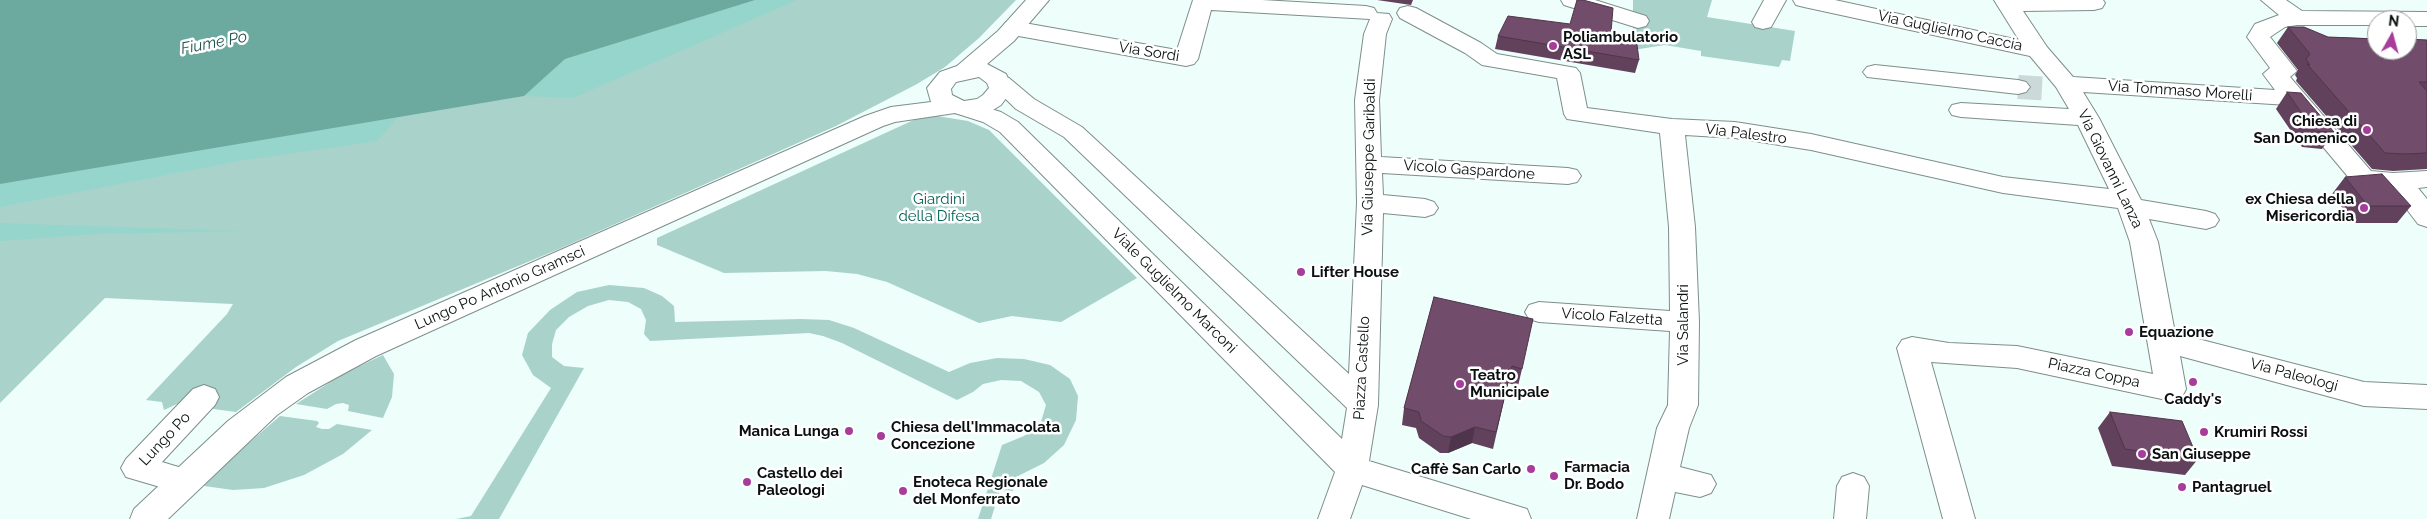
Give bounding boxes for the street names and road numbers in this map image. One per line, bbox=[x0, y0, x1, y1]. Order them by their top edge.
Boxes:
street label: Via Guglielmo Caccia bbox=[1876, 7, 2024, 55]
street label: Via Sordi bbox=[1117, 38, 1181, 66]
street label: Via Tommaso Morelli bbox=[2107, 77, 2253, 105]
street label: Via Giuseppe Garibaldi bbox=[1359, 78, 1379, 236]
street label: Via Giovanni Lanza bbox=[2073, 107, 2147, 231]
street label: Via Palestro bbox=[1704, 120, 1788, 148]
street label: Vicolo Gaspardone bbox=[1403, 156, 1535, 184]
street label: Viale Guglielmo Marconi bbox=[1108, 225, 1240, 357]
street label: Lungo Po Antonio Gramsci bbox=[412, 242, 588, 334]
street label: Via Salandri bbox=[1674, 284, 1692, 366]
street label: Vicolo Falzetta bbox=[1561, 304, 1663, 330]
street label: Piazza Castello bbox=[1350, 316, 1374, 420]
street label: Piazza Coppa bbox=[2046, 354, 2142, 392]
street label: Via Paleologi bbox=[2248, 355, 2340, 395]
street label: Lungo Po bbox=[136, 409, 194, 469]

